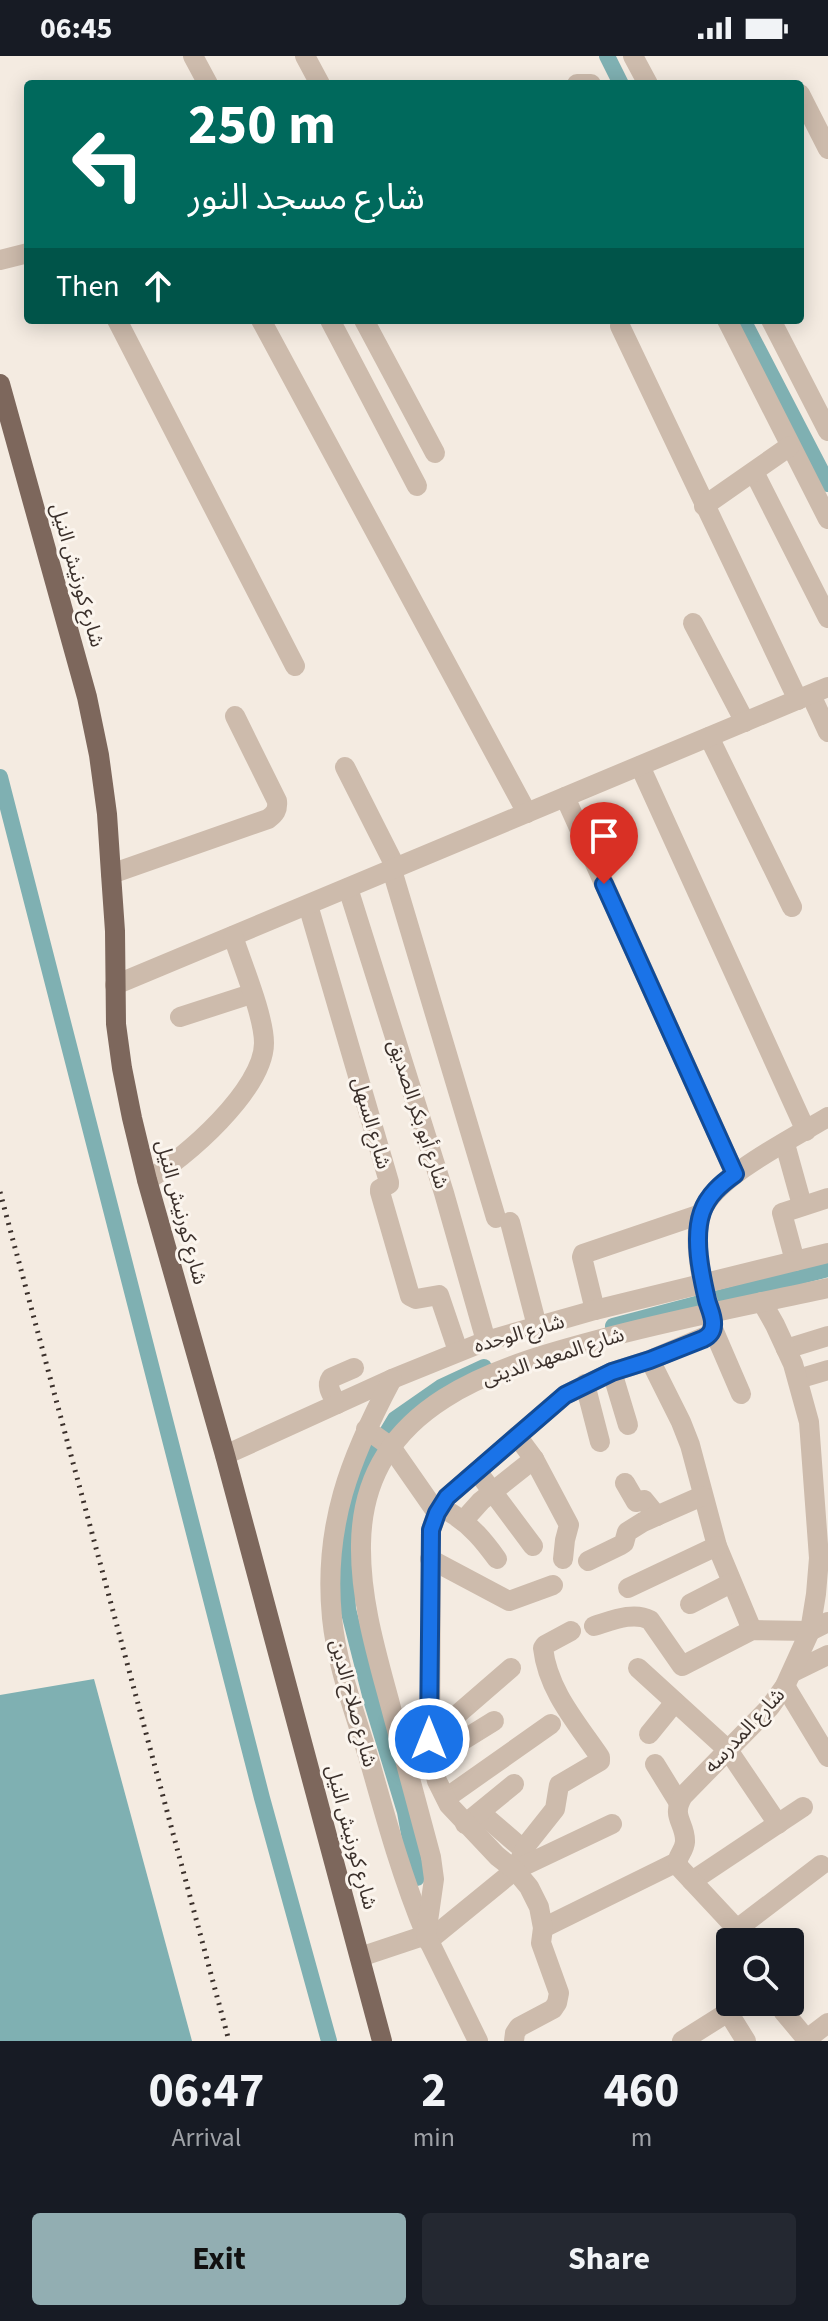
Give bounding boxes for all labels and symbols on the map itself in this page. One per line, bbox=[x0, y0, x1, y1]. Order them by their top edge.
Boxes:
street label: شارع كورنيش النيل bbox=[43, 500, 111, 651]
pin bbox=[570, 802, 638, 884]
street label: شارع أبو بكر الصديق bbox=[381, 1036, 455, 1193]
street label: شارع السهل bbox=[345, 1074, 398, 1173]
street label: شارع كورنيش النيل bbox=[148, 1137, 214, 1288]
street label: شارع الوحده bbox=[471, 1308, 568, 1360]
street label: شارع المعهد الدينى bbox=[479, 1321, 628, 1393]
street label: شارع صلاح الدين bbox=[323, 1636, 384, 1770]
street label: شارع المدرسه bbox=[698, 1682, 792, 1779]
position arrow bbox=[387, 1697, 471, 1781]
street label: شارع كورنيش النيل bbox=[318, 1762, 384, 1913]

